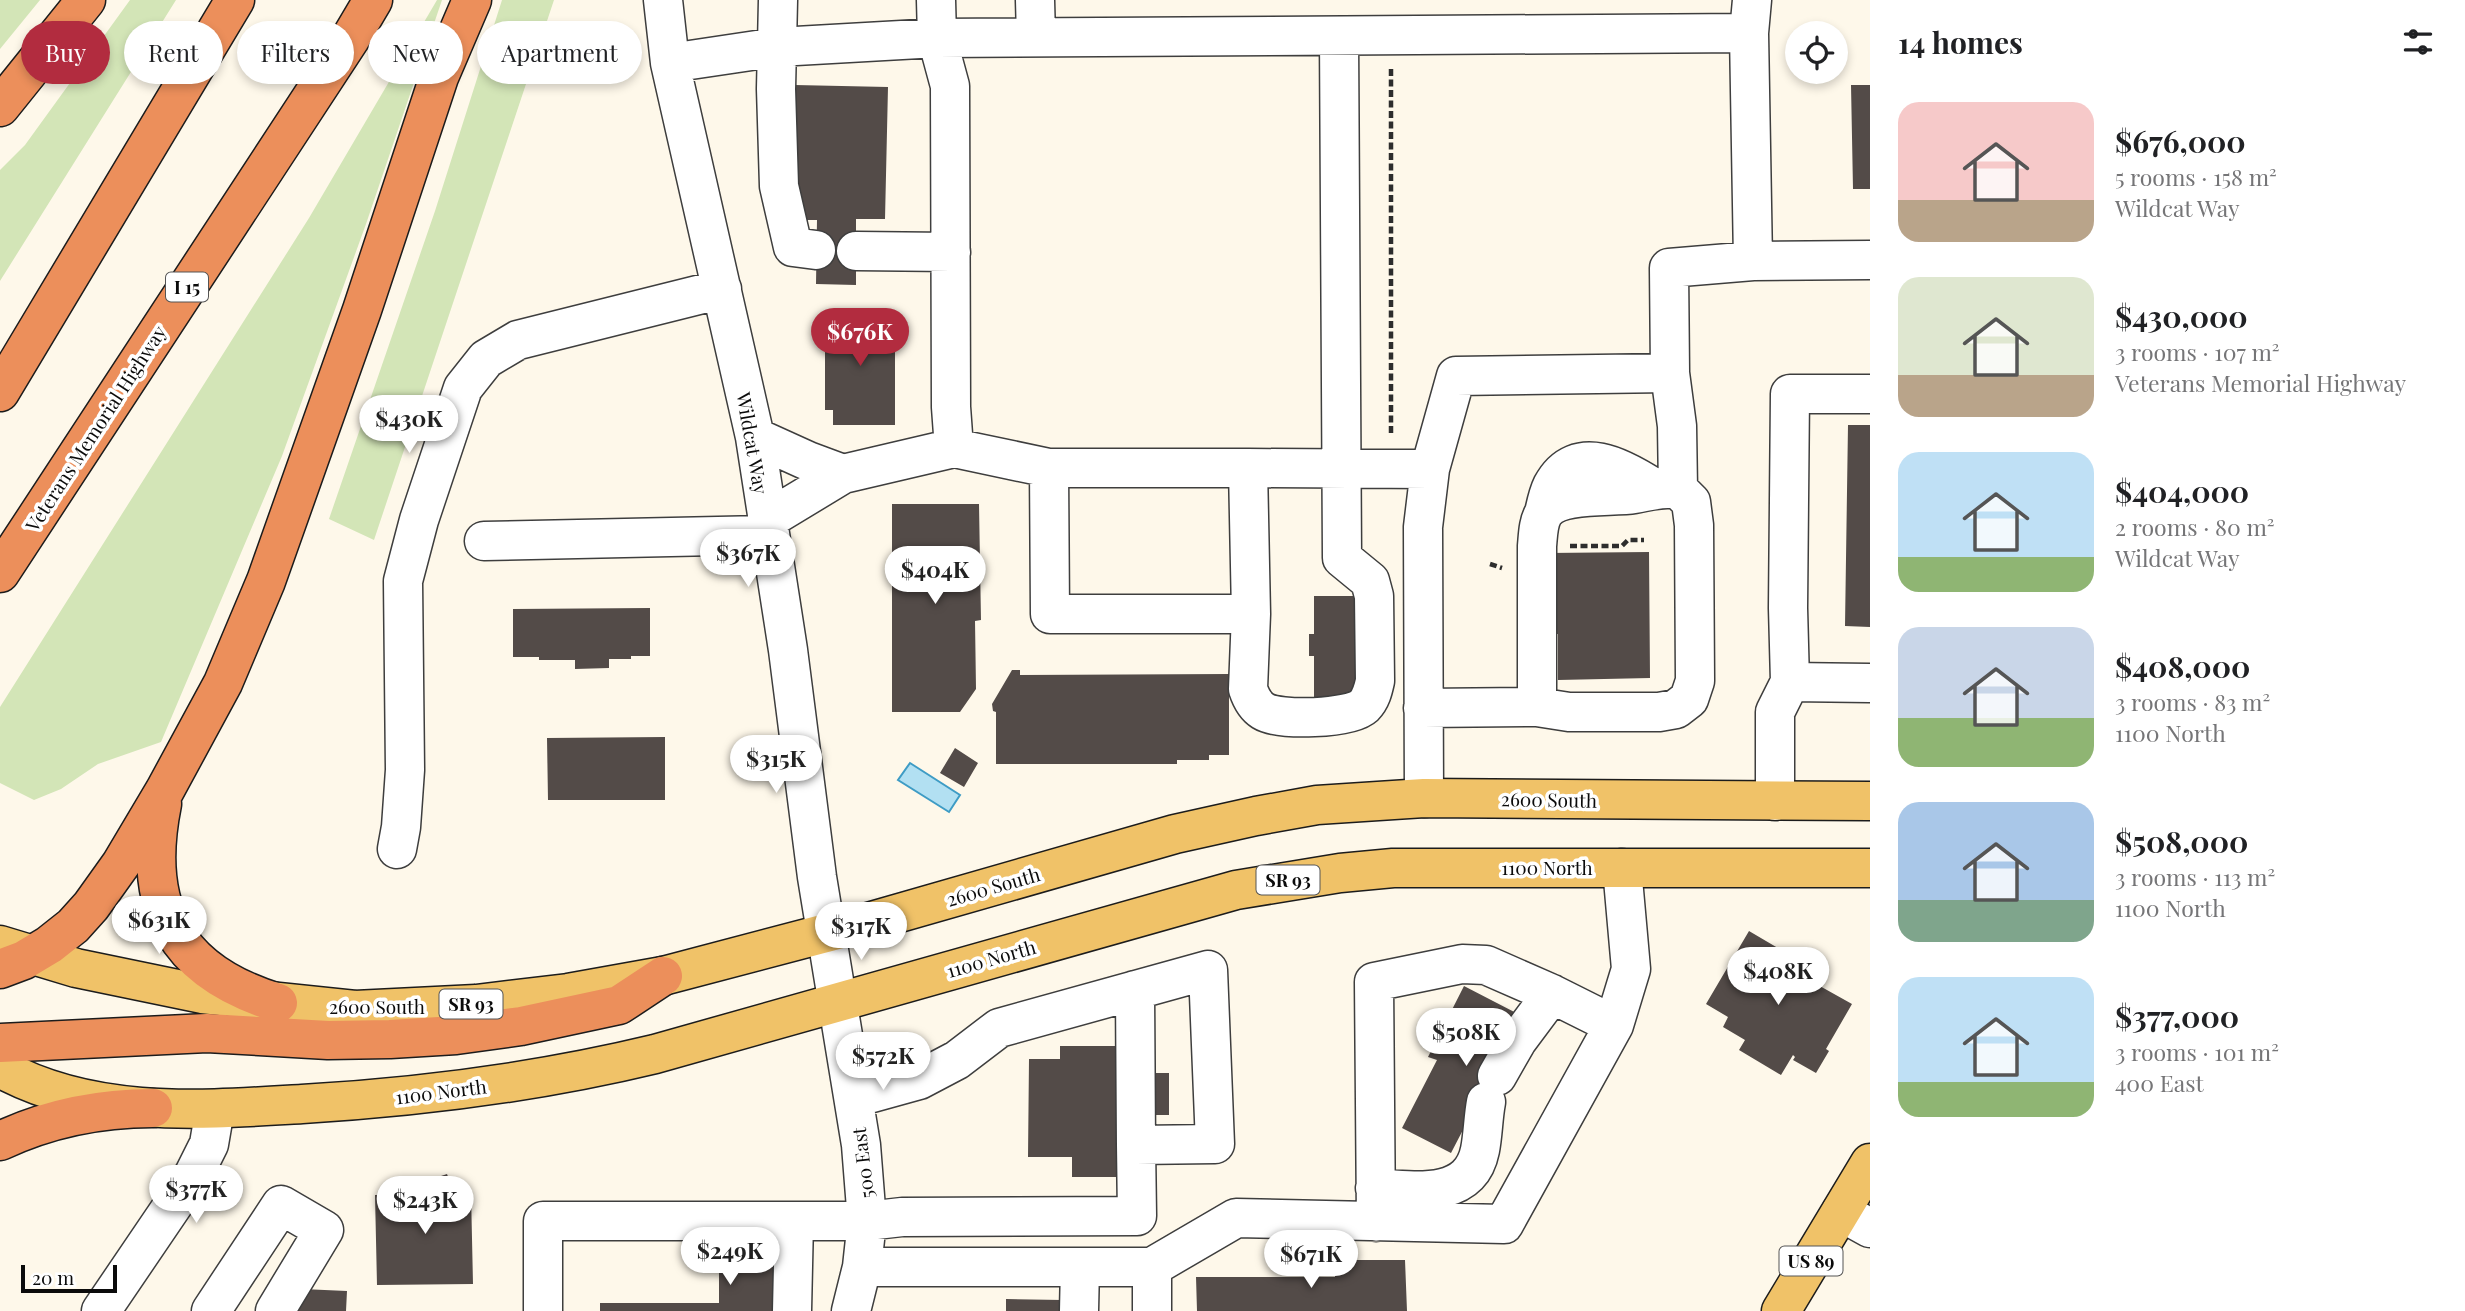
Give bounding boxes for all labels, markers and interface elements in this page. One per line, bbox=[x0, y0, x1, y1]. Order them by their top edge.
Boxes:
chip: Buy bbox=[21, 21, 110, 84]
chip: Rent bbox=[124, 21, 223, 84]
chip: Filters bbox=[237, 21, 354, 84]
chip: New bbox=[368, 21, 463, 84]
chip: Apartment bbox=[477, 21, 642, 84]
map controls bbox=[1785, 21, 1848, 84]
button: locate bbox=[1785, 21, 1848, 84]
text: 14 homes bbox=[1898, 22, 2023, 62]
icon: filters bbox=[2399, 23, 2437, 61]
text: $676,000 bbox=[2115, 121, 2246, 161]
icon: home bbox=[1954, 130, 2038, 214]
text: 5 rooms · 158 m² bbox=[2115, 161, 2277, 192]
text: Wildcat Way bbox=[2115, 192, 2240, 223]
road number: I 15 bbox=[166, 272, 208, 302]
text: $430,000 bbox=[2115, 296, 2248, 336]
icon: home bbox=[1954, 305, 2038, 389]
pin: $676K bbox=[811, 308, 909, 368]
text: $676K bbox=[827, 315, 893, 346]
street label: Veterans Memorial Highway bbox=[18, 320, 172, 537]
text: 3 rooms · 107 m² bbox=[2115, 336, 2280, 367]
text: Veterans Memorial Highway bbox=[2115, 367, 2406, 398]
street label: Wildcat Way bbox=[731, 389, 775, 496]
pin: $430K bbox=[360, 396, 458, 455]
text: $430K bbox=[375, 402, 443, 433]
text: $404,000 bbox=[2115, 471, 2249, 511]
icon: home bbox=[1954, 480, 2038, 564]
text: 2 rooms · 80 m² bbox=[2115, 511, 2275, 542]
pin: $367K bbox=[699, 530, 797, 589]
text: $367K bbox=[716, 536, 780, 567]
text: Wildcat Way bbox=[2115, 542, 2240, 573]
pin: $404K bbox=[886, 546, 984, 606]
text: $404K bbox=[901, 553, 969, 584]
text: $408,000 bbox=[2115, 646, 2250, 686]
icon: home bbox=[1954, 655, 2038, 739]
text: 3 rooms · 83 m² bbox=[2115, 686, 2270, 717]
text: 1100 North bbox=[2115, 717, 2226, 748]
pin: $315K bbox=[727, 736, 825, 795]
text: $315K bbox=[746, 742, 806, 773]
street label: 2600 South bbox=[1501, 785, 1597, 813]
text: $508,000 bbox=[2115, 821, 2248, 861]
icon: home bbox=[1954, 830, 2038, 914]
street label: 1100 North bbox=[1501, 854, 1593, 880]
street label: 2600 South bbox=[943, 860, 1043, 912]
text: 3 rooms · 113 m² bbox=[2115, 861, 2275, 892]
road number: SR 93 bbox=[1256, 866, 1320, 894]
text: 1100 North bbox=[2115, 892, 2226, 923]
pin: $631K bbox=[110, 897, 208, 956]
pin: $317K bbox=[812, 902, 910, 962]
text: $631K bbox=[128, 903, 190, 934]
text: $317K bbox=[831, 909, 891, 940]
street label: 1100 North bbox=[943, 933, 1039, 983]
pin: $408K bbox=[1729, 948, 1827, 1007]
text: $408K bbox=[1743, 954, 1813, 985]
road number: SR 93 bbox=[440, 989, 503, 1018]
street label: 2600 South bbox=[329, 993, 425, 1019]
text: $377,000 bbox=[2115, 996, 2239, 1036]
icon: home bbox=[1954, 1005, 2038, 1089]
pin: $508K bbox=[1417, 1009, 1515, 1068]
text: $508K bbox=[1432, 1015, 1500, 1046]
pin: $572K bbox=[834, 1032, 932, 1092]
text: 3 rooms · 101 m² bbox=[2115, 1036, 2279, 1067]
text: $572K bbox=[852, 1039, 914, 1070]
text: 400 East bbox=[2115, 1067, 2204, 1098]
street label: 1100 North bbox=[394, 1073, 488, 1109]
street label: 500 East bbox=[845, 1126, 879, 1200]
pin: $377K bbox=[147, 1166, 245, 1225]
text: $377K bbox=[165, 1172, 227, 1203]
pin: $243K bbox=[376, 1176, 474, 1236]
text: $243K bbox=[393, 1183, 457, 1214]
pin: $249K bbox=[681, 1228, 779, 1287]
pin: $671K bbox=[1262, 1230, 1360, 1290]
text: $249K bbox=[697, 1234, 763, 1265]
text: $671K bbox=[1280, 1237, 1342, 1268]
road number: US 89 bbox=[1780, 1246, 1842, 1276]
scale bar bbox=[21, 1262, 117, 1294]
text: 20 m bbox=[32, 1264, 74, 1290]

